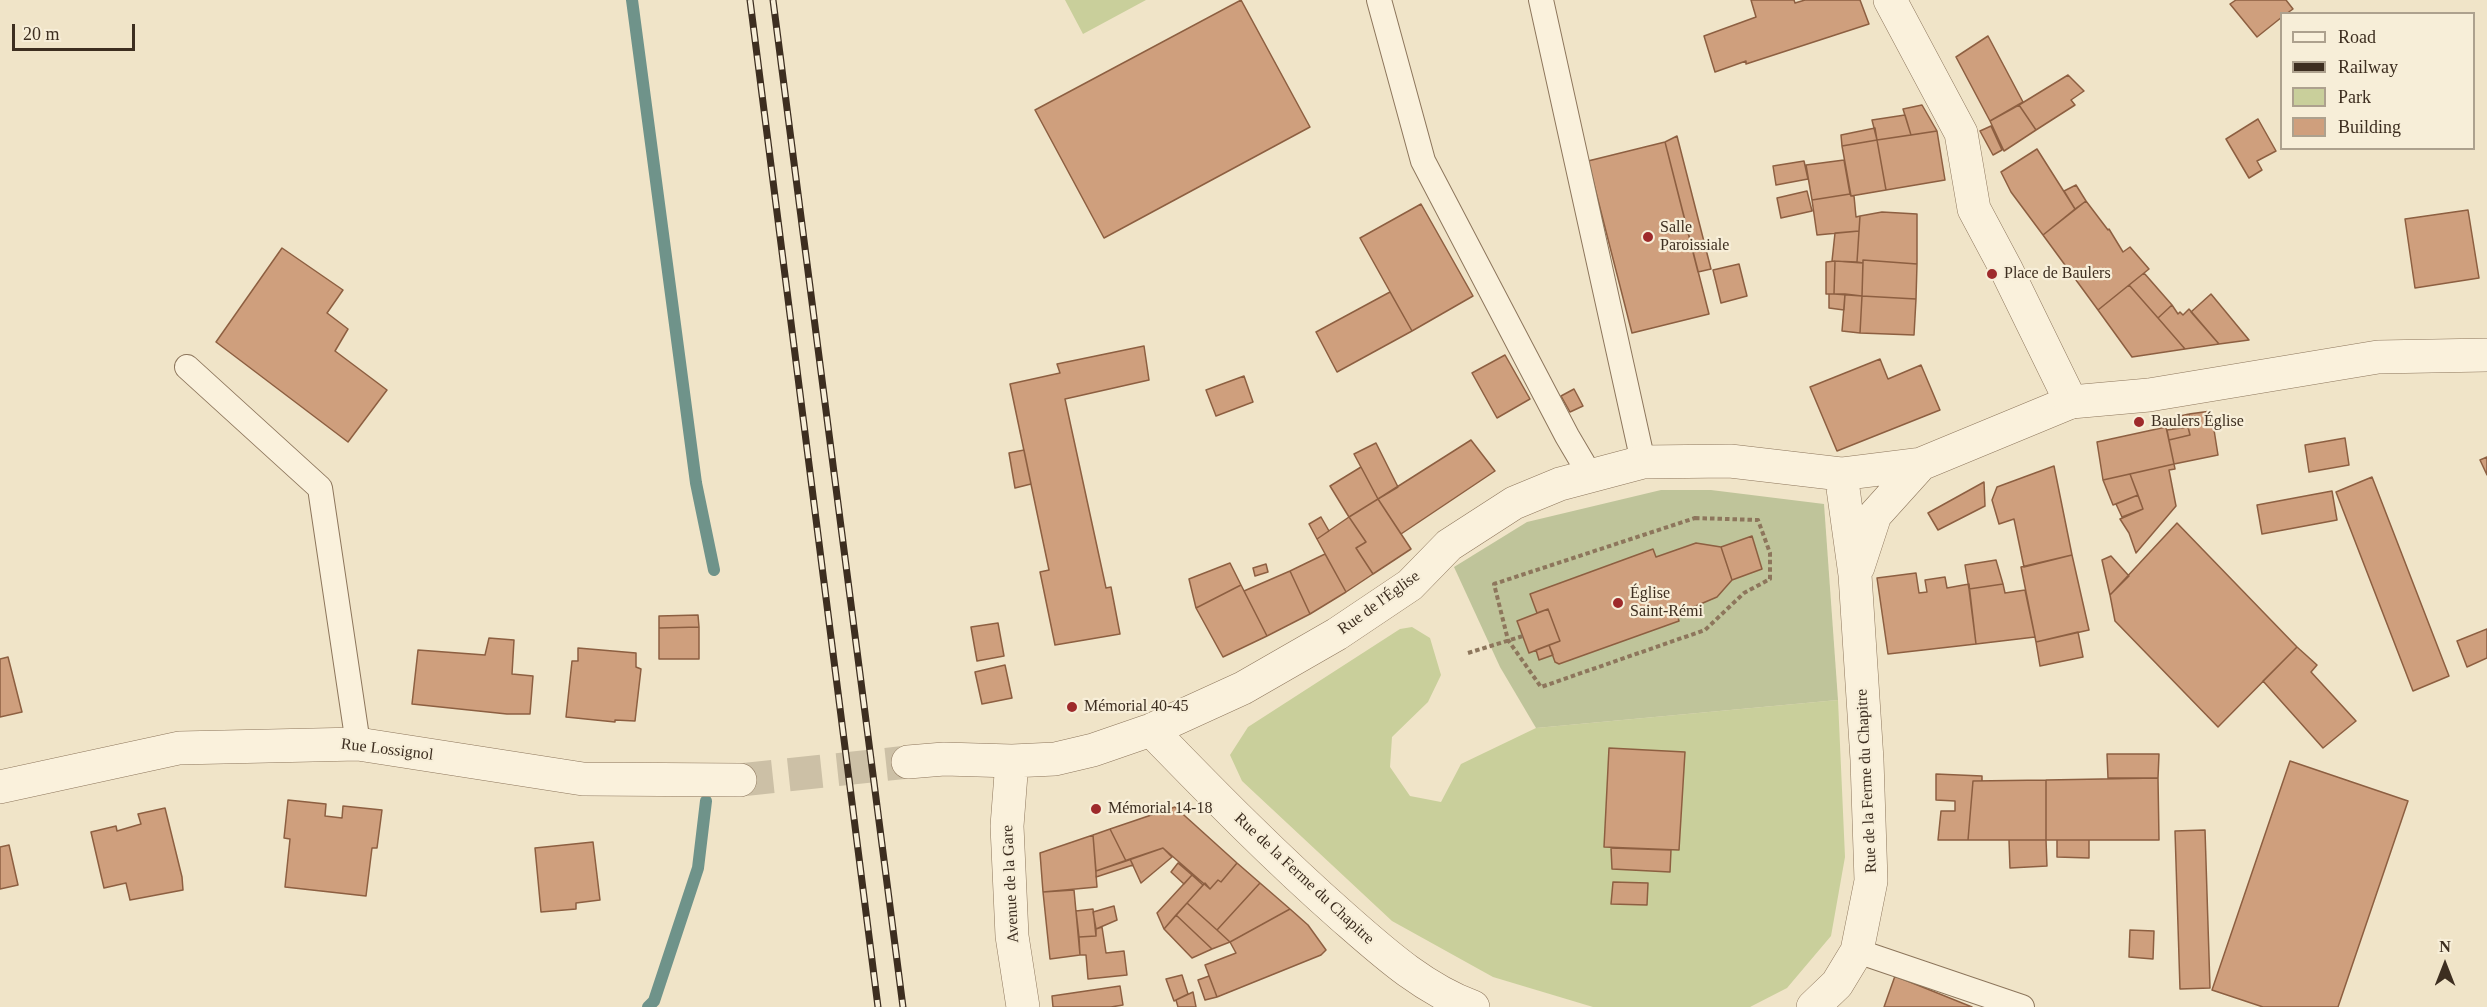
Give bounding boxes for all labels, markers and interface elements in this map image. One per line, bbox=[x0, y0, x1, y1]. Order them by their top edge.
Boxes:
scale bar bbox=[15, 12, 138, 50]
legend bbox=[2280, 12, 2475, 150]
text: 20 m bbox=[23, 24, 60, 44]
text: Road bbox=[2338, 27, 2376, 47]
text: Railway bbox=[2338, 57, 2398, 77]
text: Park bbox=[2338, 87, 2371, 107]
text: Building bbox=[2338, 117, 2401, 137]
place label: Salle Paroissiale bbox=[1660, 218, 1729, 256]
marker: Salle Paroissiale bbox=[1641, 230, 1655, 244]
place label: Place de Baulers bbox=[2004, 264, 2111, 284]
marker: Place de Baulers bbox=[1985, 267, 1999, 281]
place label: Baulers Église bbox=[2151, 412, 2244, 432]
marker: Baulers Église bbox=[2132, 415, 2146, 429]
street label: Rue de l'Église bbox=[1334, 567, 1424, 639]
place label: Église Saint-Rémi bbox=[1630, 584, 1703, 622]
marker: Église Saint-Rémi bbox=[1611, 596, 1625, 610]
street label: Rue de la Ferme du Chapitre bbox=[1853, 688, 1881, 874]
place label: Mémorial 40-45 bbox=[1084, 697, 1188, 717]
marker: Mémorial 40-45 bbox=[1065, 700, 1079, 714]
street label: Rue Lossignol bbox=[340, 735, 434, 765]
place label: Mémorial 14-18 bbox=[1108, 799, 1212, 819]
marker: Mémorial 14-18 bbox=[1089, 802, 1103, 816]
street label: Rue de la Ferme du Chapitre bbox=[1230, 809, 1378, 949]
street label: Avenue de la Gare bbox=[998, 824, 1024, 944]
north arrow bbox=[2415, 935, 2475, 995]
text: N bbox=[2439, 938, 2451, 955]

